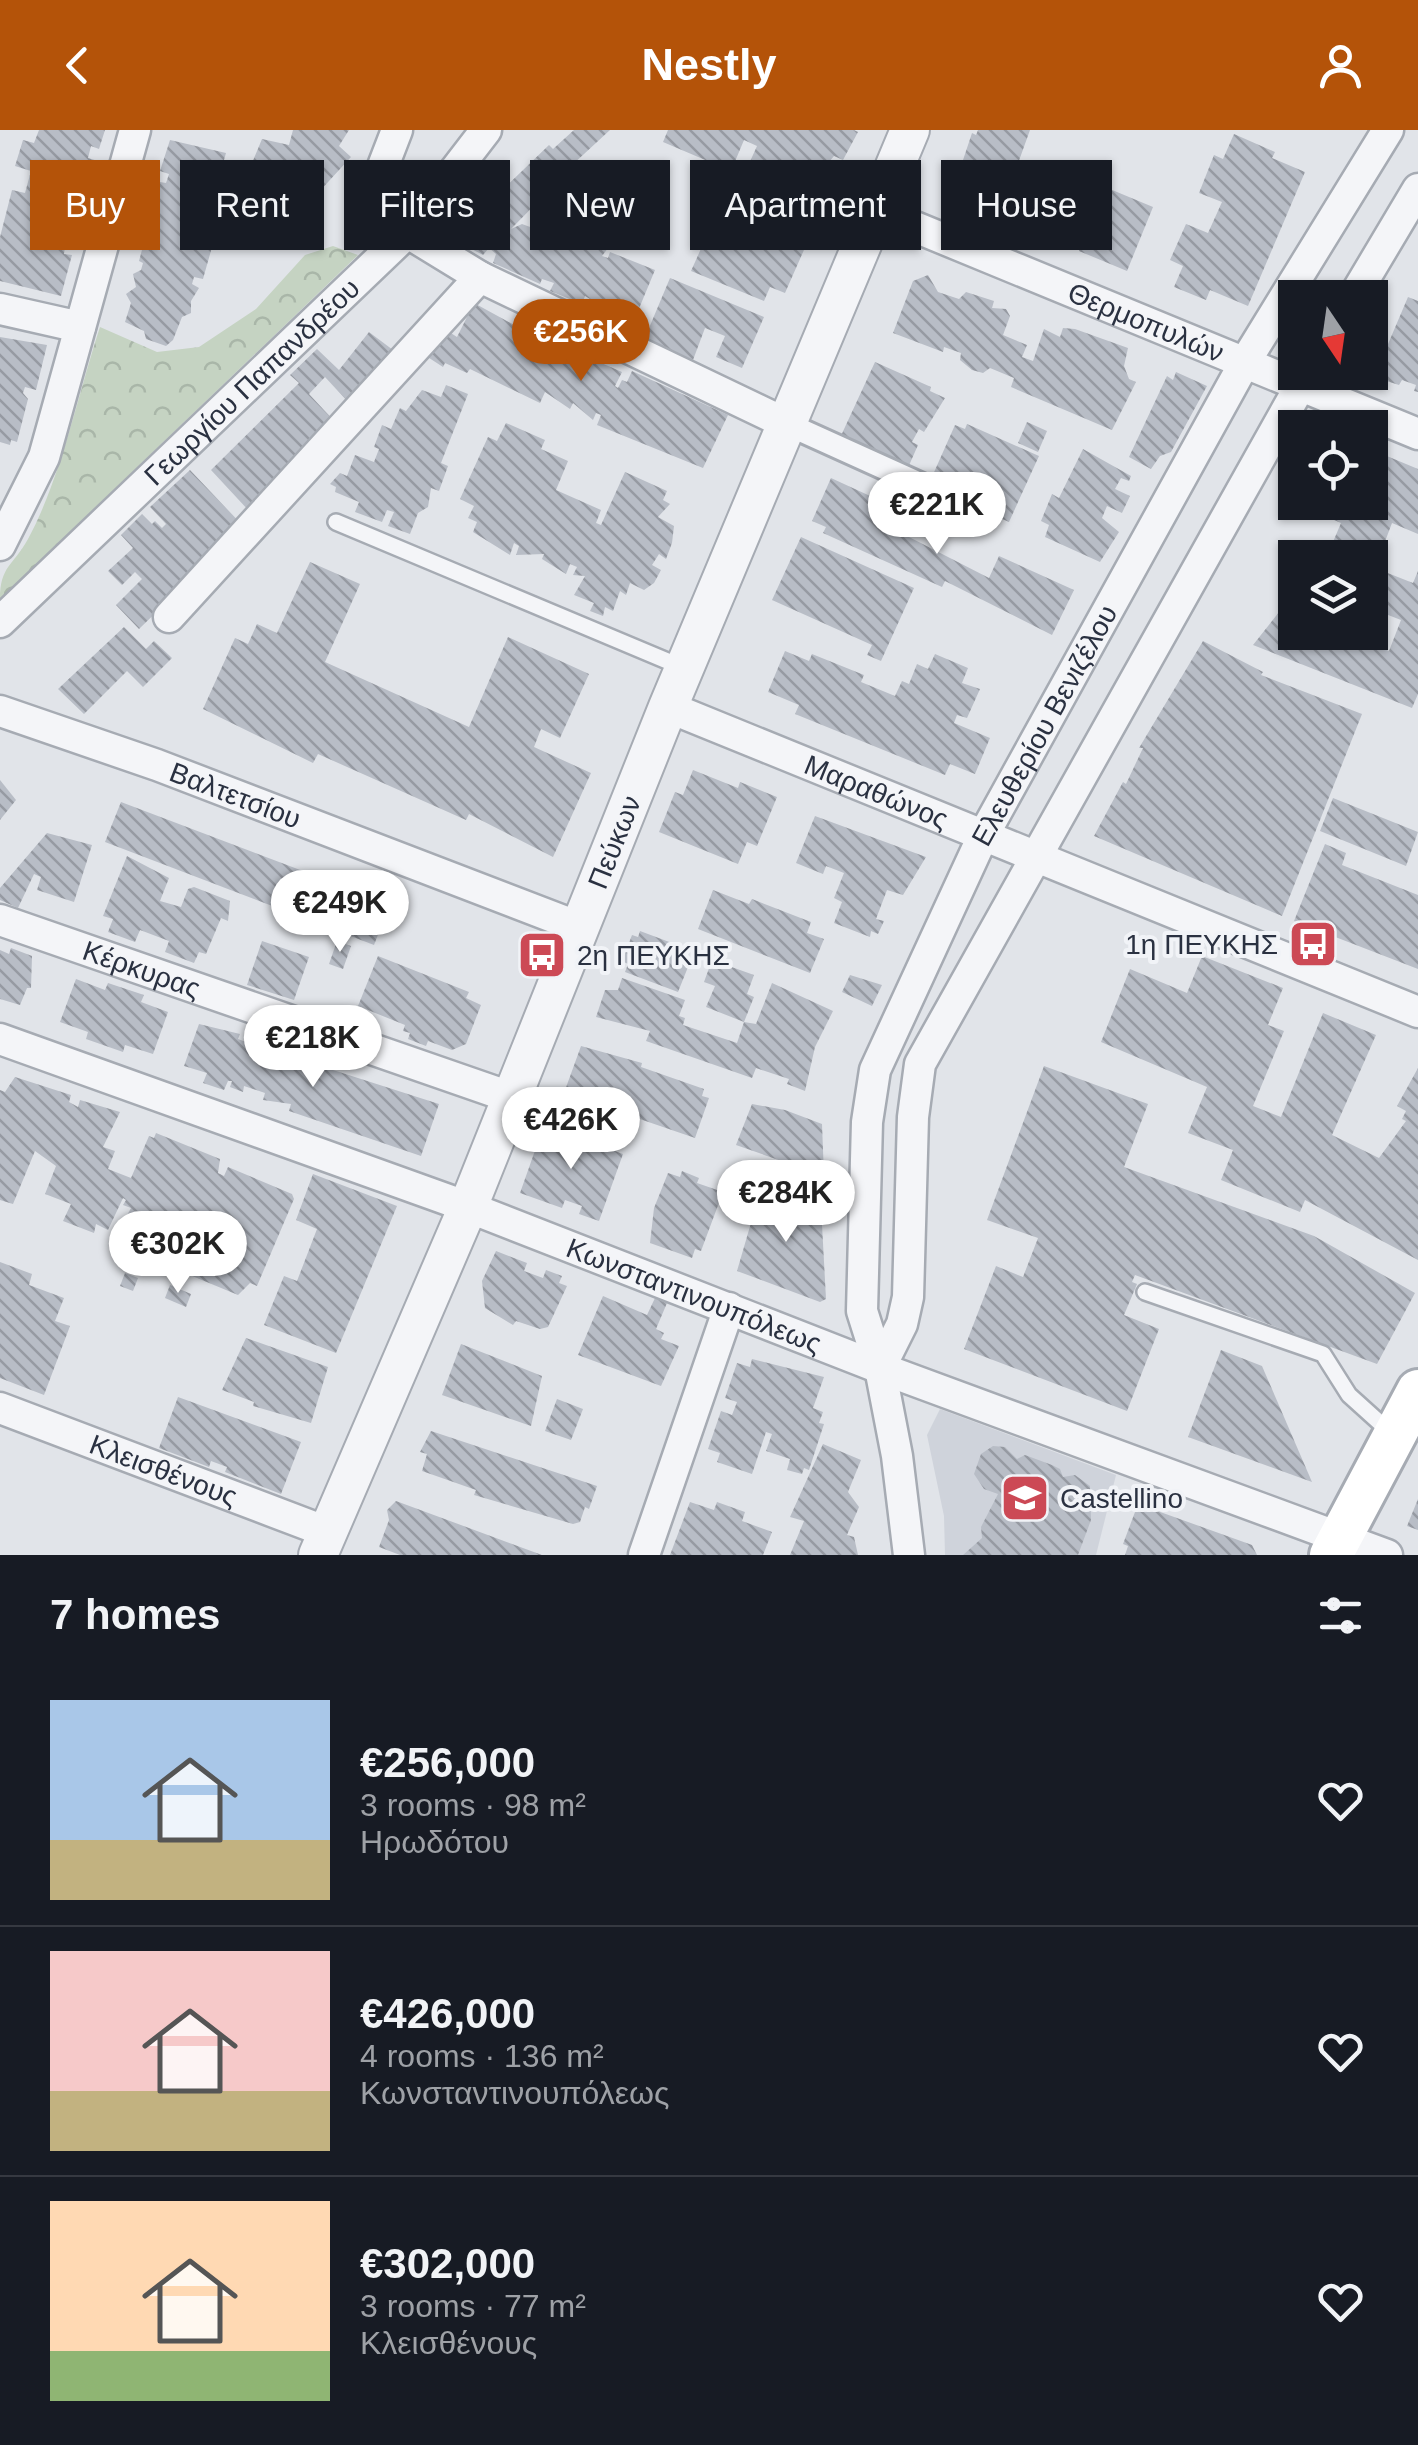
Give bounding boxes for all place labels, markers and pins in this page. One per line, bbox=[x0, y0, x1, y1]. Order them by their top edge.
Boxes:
pin: €256K bbox=[511, 299, 651, 384]
pin: €221K bbox=[867, 472, 1007, 557]
pin: €249K bbox=[270, 870, 410, 955]
bus stop icon: 1η ΠΕΥΚΗΣ bbox=[1287, 918, 1339, 970]
bus stop icon: 2η ΠΕΥΚΗΣ bbox=[516, 929, 568, 981]
place label: 1η ΠΕΥΚΗΣ bbox=[1125, 929, 1278, 960]
place label: 2η ΠΕΥΚΗΣ bbox=[577, 940, 730, 971]
pin: €218K bbox=[243, 1005, 383, 1090]
pin: €426K bbox=[501, 1087, 641, 1172]
pin: €284K bbox=[716, 1160, 856, 1245]
pin: €302K bbox=[108, 1211, 248, 1296]
school or university icon: Castellino bbox=[999, 1472, 1051, 1524]
place label: Castellino bbox=[1060, 1483, 1183, 1514]

